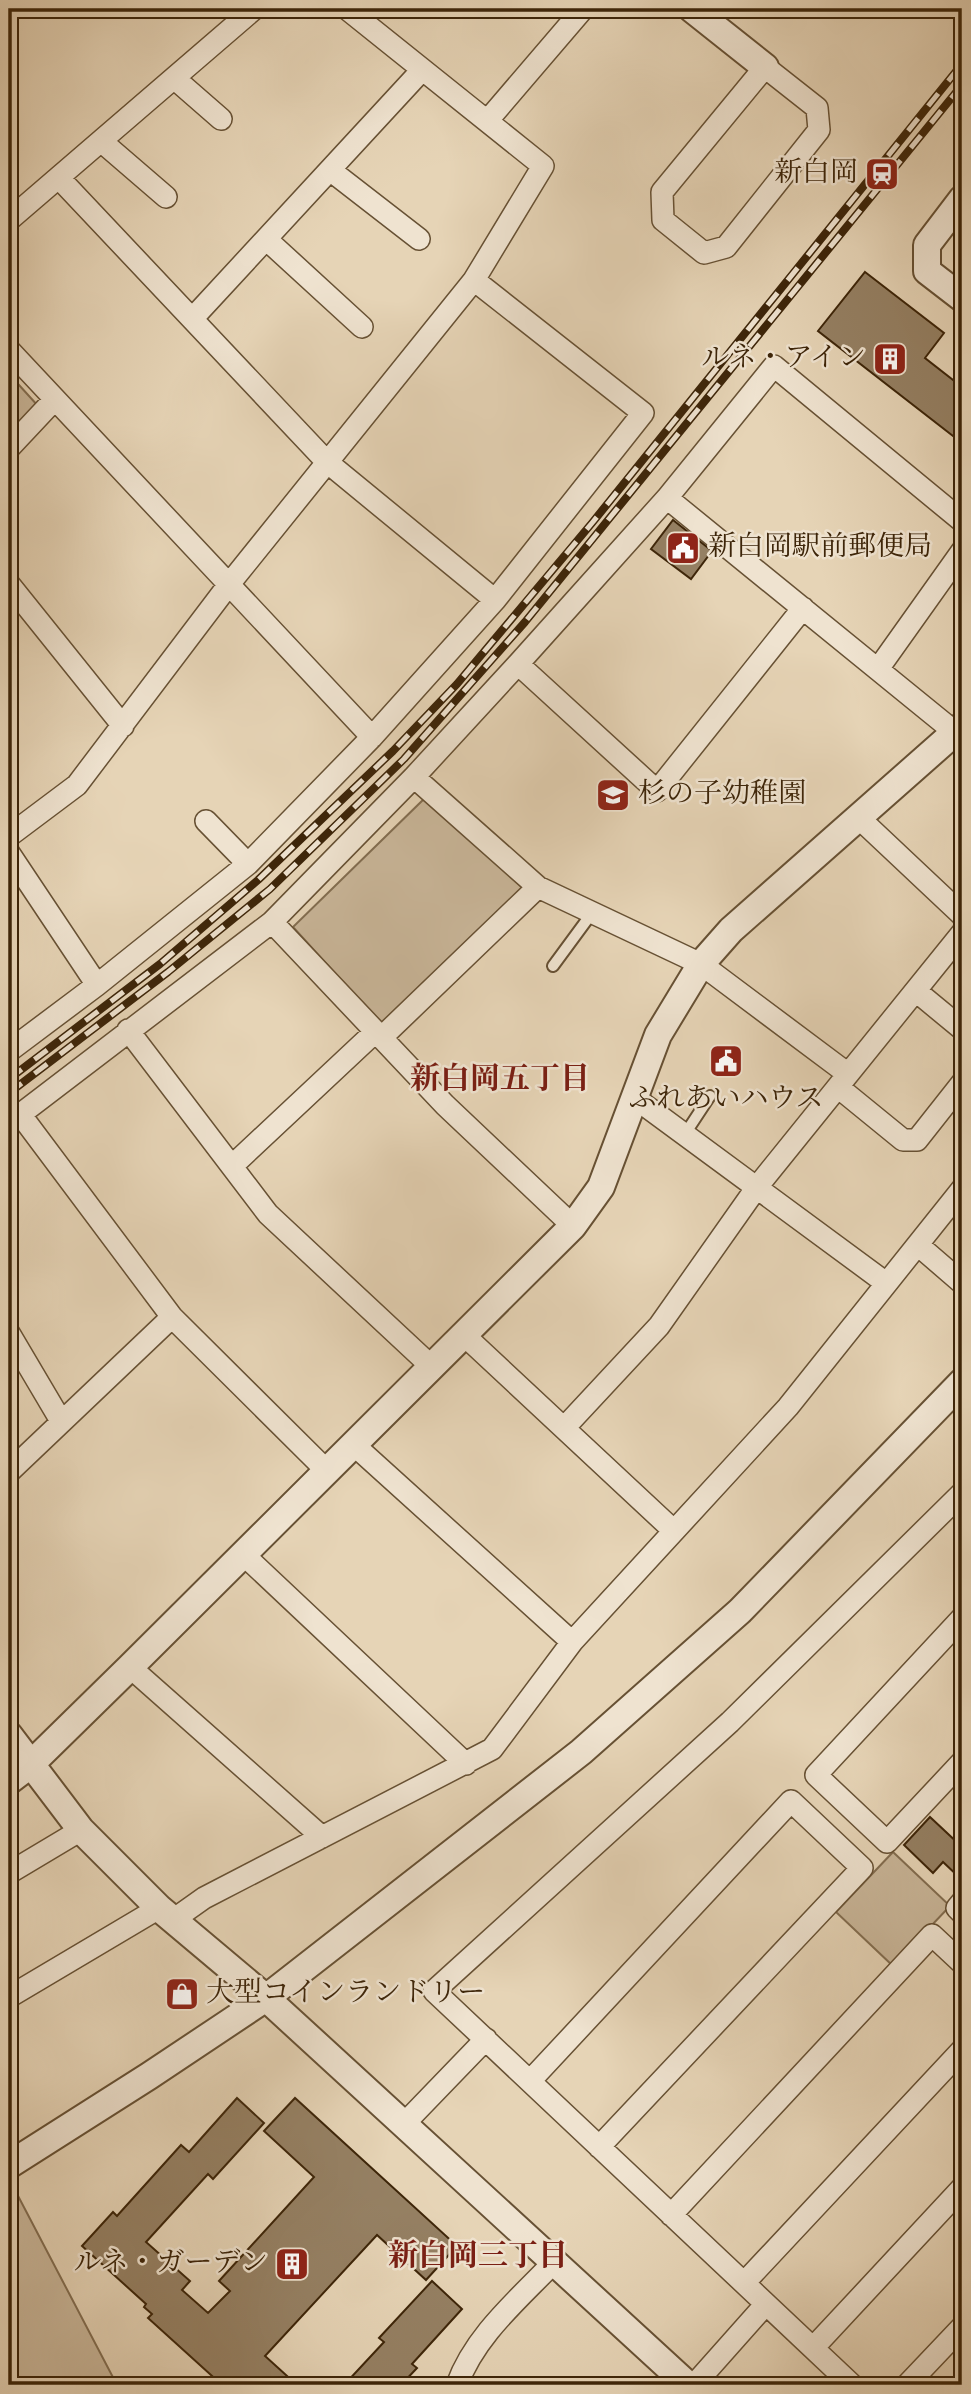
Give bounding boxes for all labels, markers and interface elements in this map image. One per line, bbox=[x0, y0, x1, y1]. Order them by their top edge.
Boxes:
station icon: 新白岡 bbox=[863, 155, 901, 193]
place label: 新白岡 bbox=[774, 157, 858, 188]
building icon: ルネ・アイン bbox=[871, 340, 909, 378]
place label: ルネ・アイン bbox=[701, 343, 866, 373]
public building icon: 新白岡駅前郵便局 bbox=[664, 529, 702, 567]
place label: 新白岡駅前郵便局 bbox=[708, 531, 932, 562]
school or university icon: 杉の子幼稚園 bbox=[594, 776, 632, 814]
place label: 杉の子幼稚園 bbox=[638, 778, 806, 809]
public building icon: ふれあいハウス bbox=[707, 1042, 745, 1080]
district label: 新白岡五丁目 bbox=[410, 1062, 590, 1095]
place label: ふれあいハウス bbox=[628, 1084, 824, 1114]
shop icon: 大型コインランドリー bbox=[163, 1975, 201, 2013]
place label: 大型コインランドリー bbox=[206, 1977, 485, 2008]
district label: 新白岡三丁目 bbox=[388, 2239, 568, 2272]
building icon: ルネ・ガーデン bbox=[273, 2245, 311, 2283]
place label: ルネ・ガーデン bbox=[73, 2248, 268, 2278]

